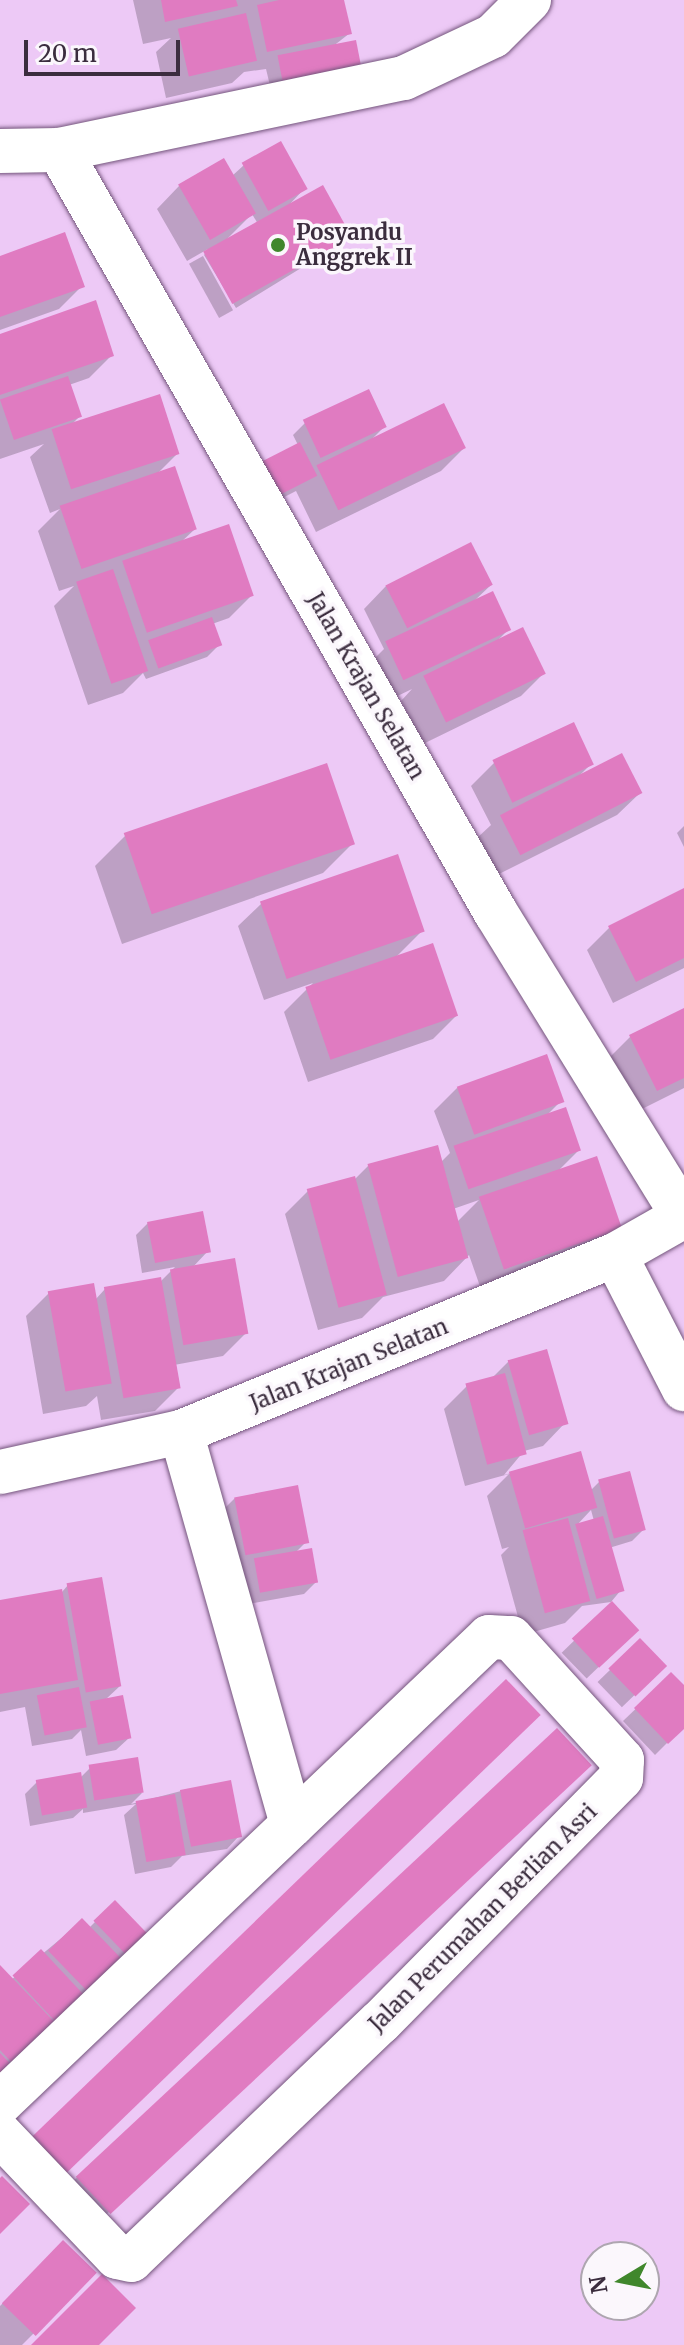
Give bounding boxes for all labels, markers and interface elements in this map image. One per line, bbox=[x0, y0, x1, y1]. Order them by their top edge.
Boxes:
scale bar bbox=[28, 24, 184, 74]
text: 20 m bbox=[38, 38, 97, 69]
place label: Posyandu Anggrek II bbox=[296, 219, 413, 270]
marker: Posyandu Anggrek II bbox=[267, 234, 289, 256]
street label: Jalan Krajan Selatan bbox=[302, 588, 430, 784]
street label: Jalan Krajan Selatan bbox=[246, 1313, 452, 1417]
street label: Jalan Perumahan Berlian Asri bbox=[364, 1799, 602, 2037]
north arrow bbox=[580, 2241, 660, 2321]
text: N bbox=[583, 2274, 614, 2296]

